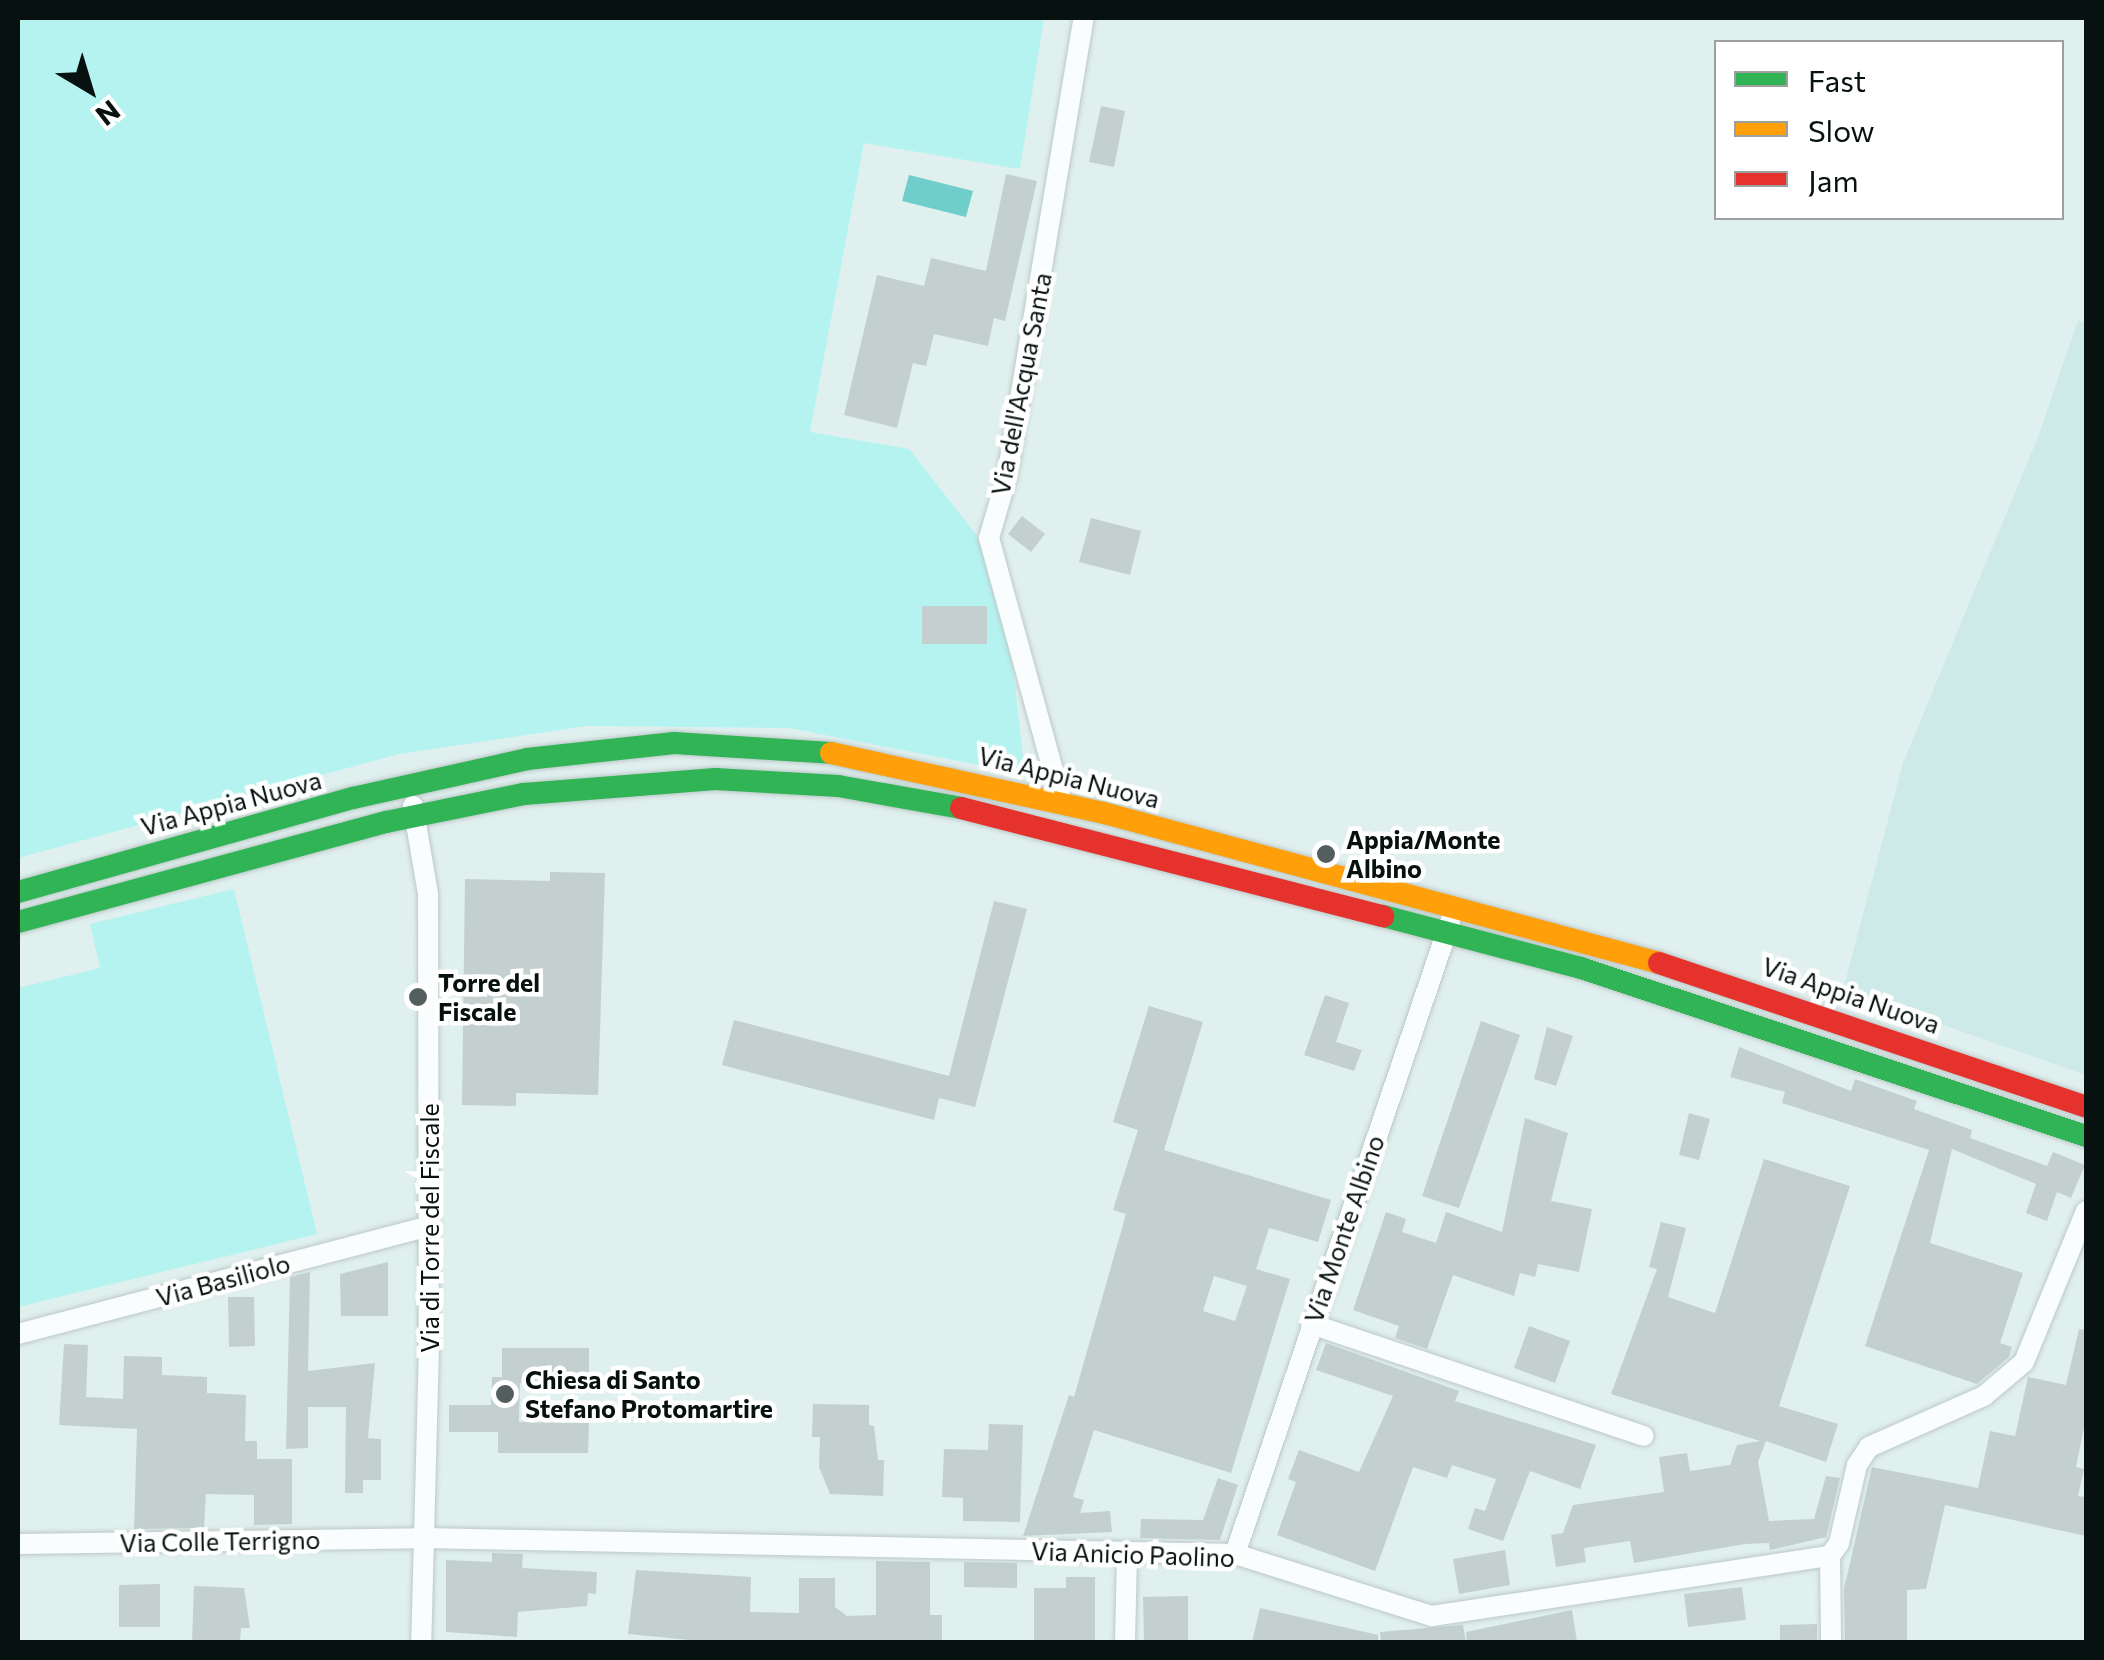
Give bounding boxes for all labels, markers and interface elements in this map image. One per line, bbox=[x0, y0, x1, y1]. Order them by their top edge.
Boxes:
north arrow bbox=[40, 40, 140, 140]
legend bbox=[1714, 40, 2064, 220]
text: Fast bbox=[1808, 61, 1866, 98]
text: N bbox=[90, 94, 127, 134]
text: Slow bbox=[1808, 111, 1875, 148]
text: Jam bbox=[1808, 161, 1859, 198]
street label: Via dell'Acqua Santa bbox=[985, 270, 1057, 498]
street label: Via Appia Nuova bbox=[975, 740, 1163, 814]
street label: Via Appia Nuova bbox=[138, 765, 324, 841]
place label: Appia/Monte Albino bbox=[1346, 825, 1501, 884]
marker: Appia/Monte Albino bbox=[1315, 843, 1337, 865]
street label: Via Appia Nuova bbox=[1758, 951, 1944, 1039]
place label: Torre del Fiscale bbox=[438, 968, 540, 1027]
marker: Torre del Fiscale bbox=[407, 986, 429, 1008]
street label: Via di Torre del Fiscale bbox=[414, 1103, 444, 1353]
street label: Via Monte Albino bbox=[1298, 1131, 1390, 1327]
street label: Via Basiliolo bbox=[153, 1248, 293, 1312]
place label: Chiesa di Santo Stefano Protomartire bbox=[525, 1365, 773, 1424]
marker: Chiesa di Santo Stefano Protomartire bbox=[494, 1383, 516, 1405]
street label: Via Colle Terrigno bbox=[119, 1524, 321, 1558]
street label: Via Anicio Paolino bbox=[1031, 1535, 1235, 1573]

